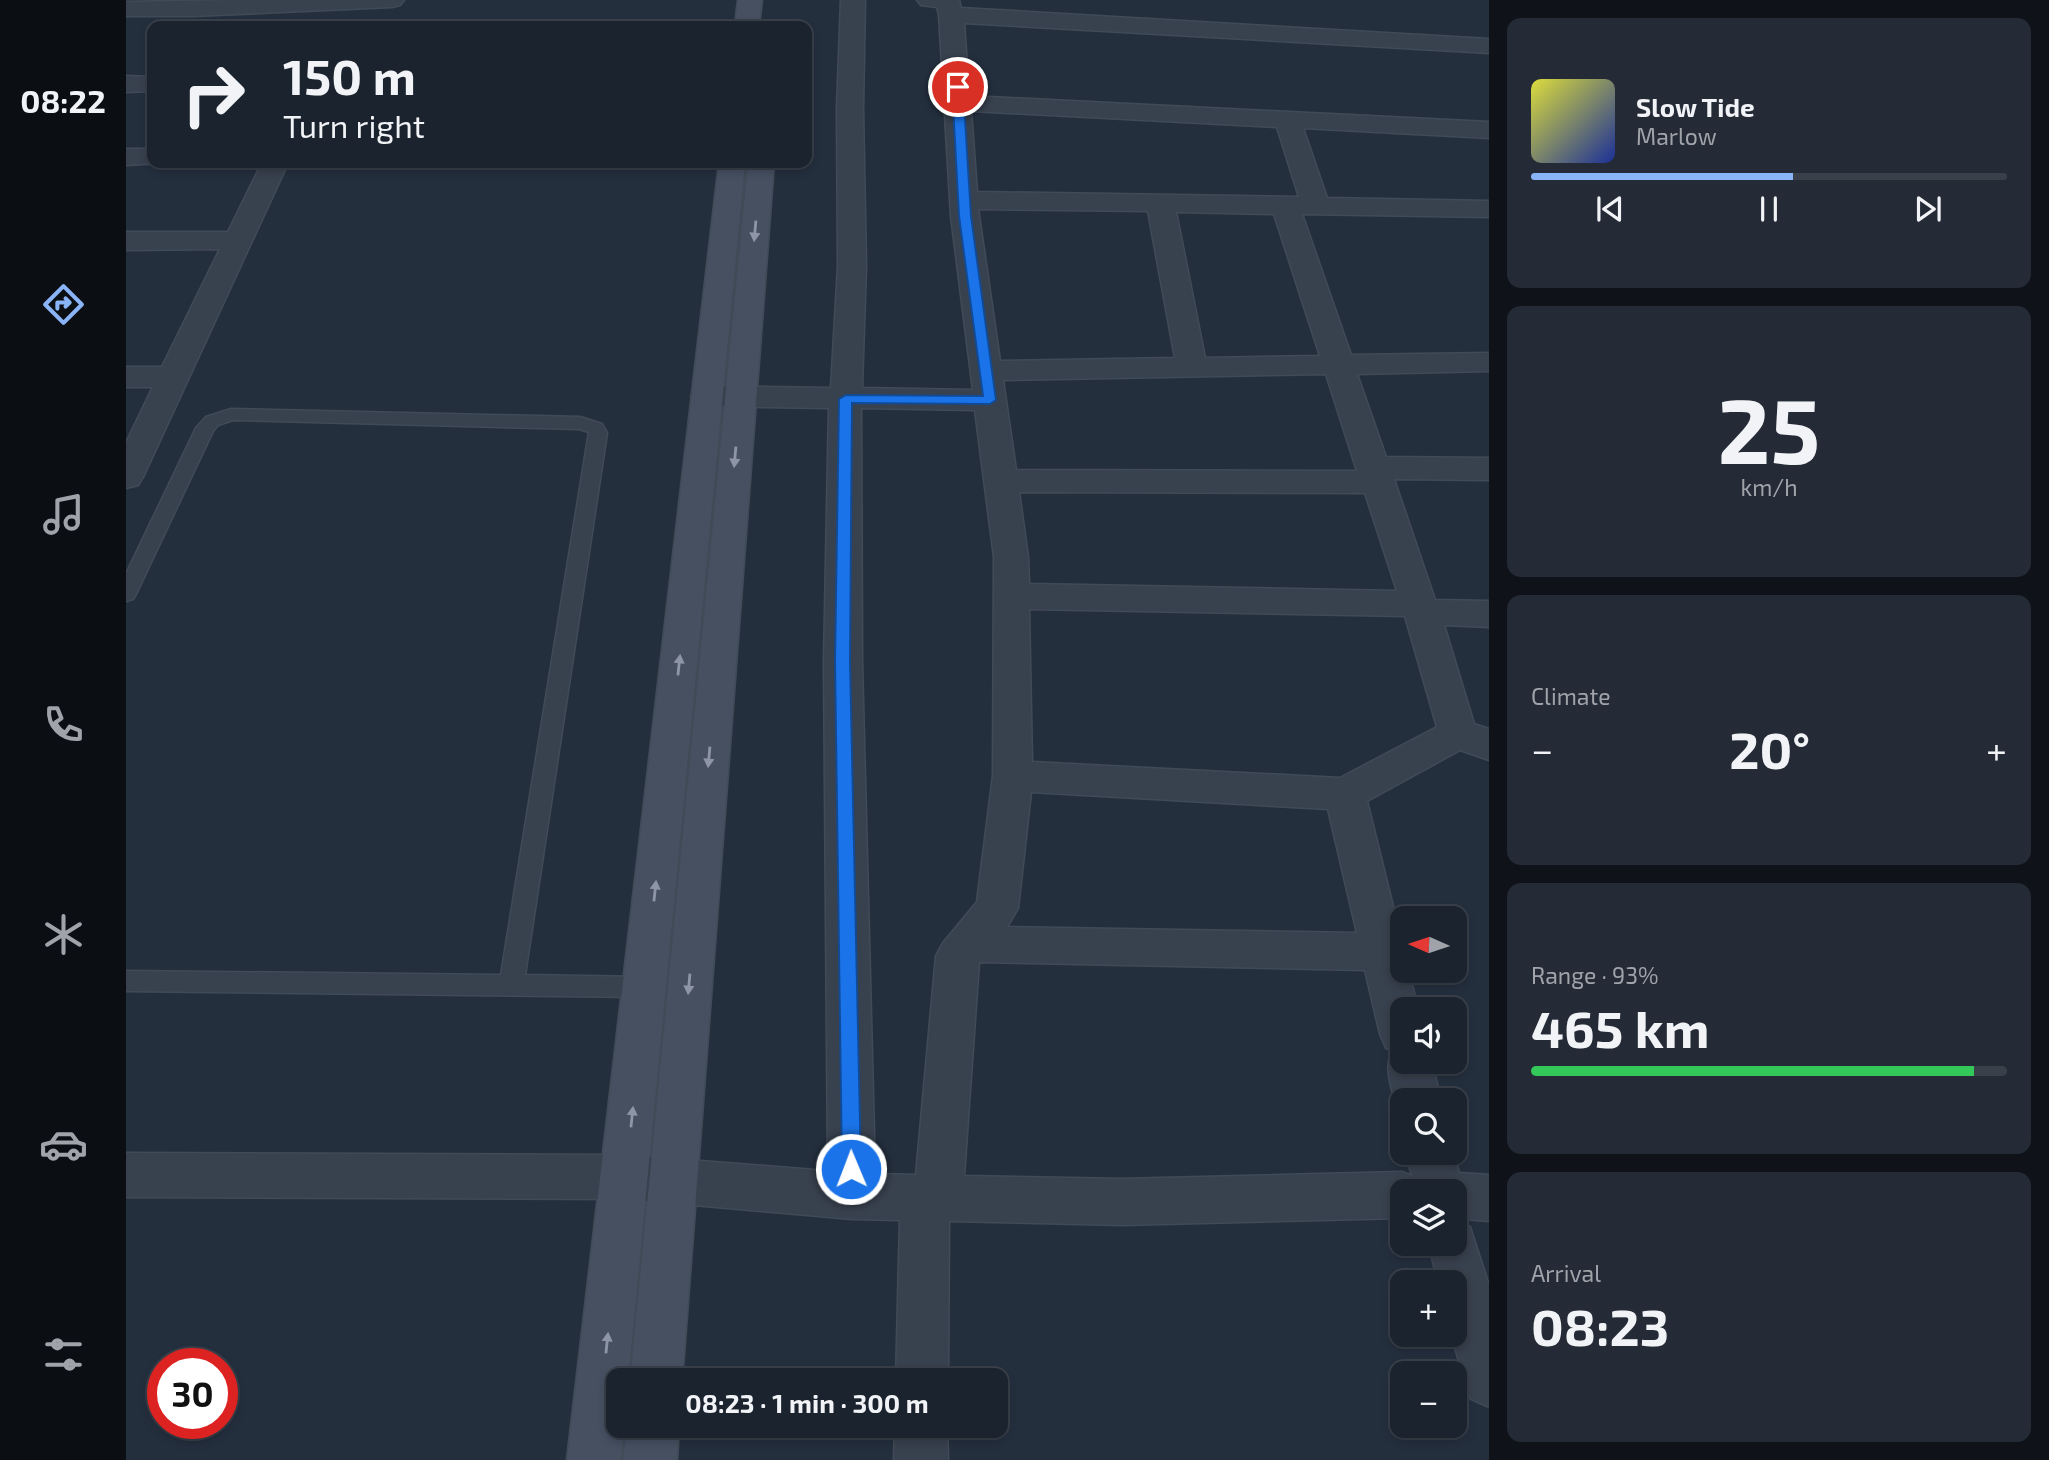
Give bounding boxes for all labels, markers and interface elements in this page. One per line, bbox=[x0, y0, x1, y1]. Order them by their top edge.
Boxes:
text: 150 m bbox=[283, 46, 416, 105]
icon: right bbox=[168, 49, 259, 140]
pin bbox=[928, 57, 988, 117]
icon: arrive bbox=[939, 68, 977, 106]
text: 08:22 bbox=[20, 81, 106, 119]
text: Slow Tide bbox=[1636, 91, 1755, 122]
text: Turn right bbox=[283, 106, 425, 144]
text: Marlow bbox=[1636, 122, 1717, 150]
icon: previous bbox=[1591, 190, 1629, 228]
icon: pause bbox=[1750, 190, 1788, 228]
icon: next bbox=[1909, 190, 1947, 228]
one-way arrow bbox=[749, 220, 760, 242]
icon: directions bbox=[39, 280, 88, 329]
text: 25 bbox=[1717, 373, 1821, 482]
one-way arrow bbox=[729, 447, 740, 469]
text: km/h bbox=[1740, 473, 1798, 501]
icon: music bbox=[39, 490, 88, 539]
one-way arrow bbox=[674, 654, 685, 676]
text: Climate bbox=[1531, 682, 1611, 710]
icon: phone bbox=[39, 700, 88, 749]
text: 20° bbox=[1729, 717, 1810, 779]
text: − bbox=[1531, 726, 1553, 772]
text: + bbox=[1986, 726, 2007, 772]
one-way arrow bbox=[703, 746, 714, 768]
one-way arrow bbox=[650, 880, 661, 902]
north arrow bbox=[1390, 906, 1466, 984]
map controls bbox=[1390, 906, 1467, 1438]
icon: climate bbox=[39, 910, 88, 959]
text: Range · 93% bbox=[1531, 961, 1659, 989]
one-way arrow bbox=[683, 973, 694, 995]
text: 465 km bbox=[1531, 996, 1710, 1058]
button: sound bbox=[1390, 997, 1467, 1074]
button: search bbox=[1390, 1088, 1467, 1165]
one-way arrow bbox=[626, 1106, 637, 1128]
icon: car bbox=[39, 1120, 88, 1169]
position arrow bbox=[814, 1132, 888, 1206]
button: layers bbox=[1390, 1179, 1467, 1256]
text: Arrival bbox=[1531, 1259, 1601, 1287]
button: + bbox=[1390, 1270, 1467, 1347]
text: 08:23 bbox=[1531, 1294, 1669, 1356]
icon: filters bbox=[39, 1330, 88, 1379]
one-way arrow bbox=[601, 1332, 612, 1354]
speed limit sign: 30 bbox=[147, 1348, 238, 1439]
button: − bbox=[1390, 1361, 1467, 1438]
text: 08:23 · 1 min · 300 m bbox=[685, 1387, 929, 1418]

